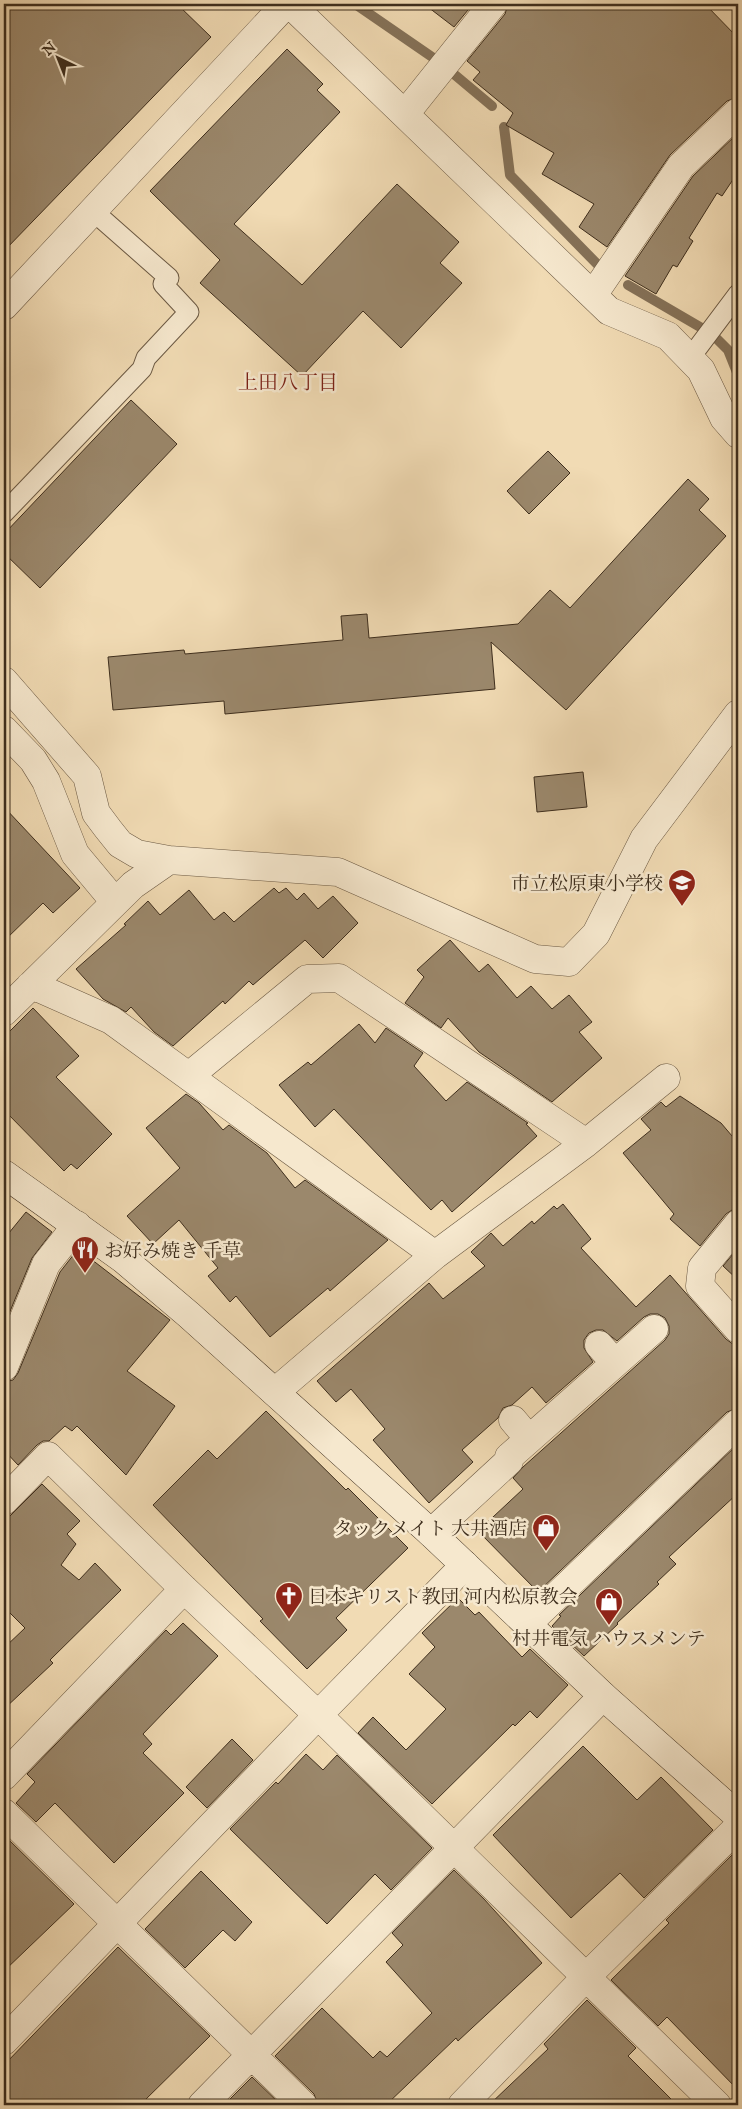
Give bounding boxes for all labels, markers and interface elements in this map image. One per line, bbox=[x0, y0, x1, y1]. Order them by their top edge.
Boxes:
north arrow bbox=[32, 32, 82, 82]
text: N bbox=[39, 39, 60, 61]
district label: 上田八丁目 bbox=[238, 371, 338, 396]
school or university icon: 市立松原東小学校 bbox=[667, 868, 697, 907]
place label: 市立松原東小学校 bbox=[511, 873, 663, 897]
restaurant icon: お好み焼き 千草 bbox=[70, 1235, 100, 1274]
place label: お好み焼き 千草 bbox=[104, 1240, 241, 1264]
shop icon: タックメイト 大井酒店 bbox=[531, 1513, 561, 1552]
place label: タックメイト 大井酒店 bbox=[333, 1518, 527, 1542]
church icon: 日本キリスト教団 河内松原教会 bbox=[274, 1581, 304, 1620]
place label: 日本キリスト教団 河内松原教会 bbox=[308, 1586, 578, 1610]
shop icon: 村井電気 ハウスメンテ bbox=[594, 1587, 624, 1626]
place label: 村井電気 ハウスメンテ bbox=[512, 1628, 706, 1652]

